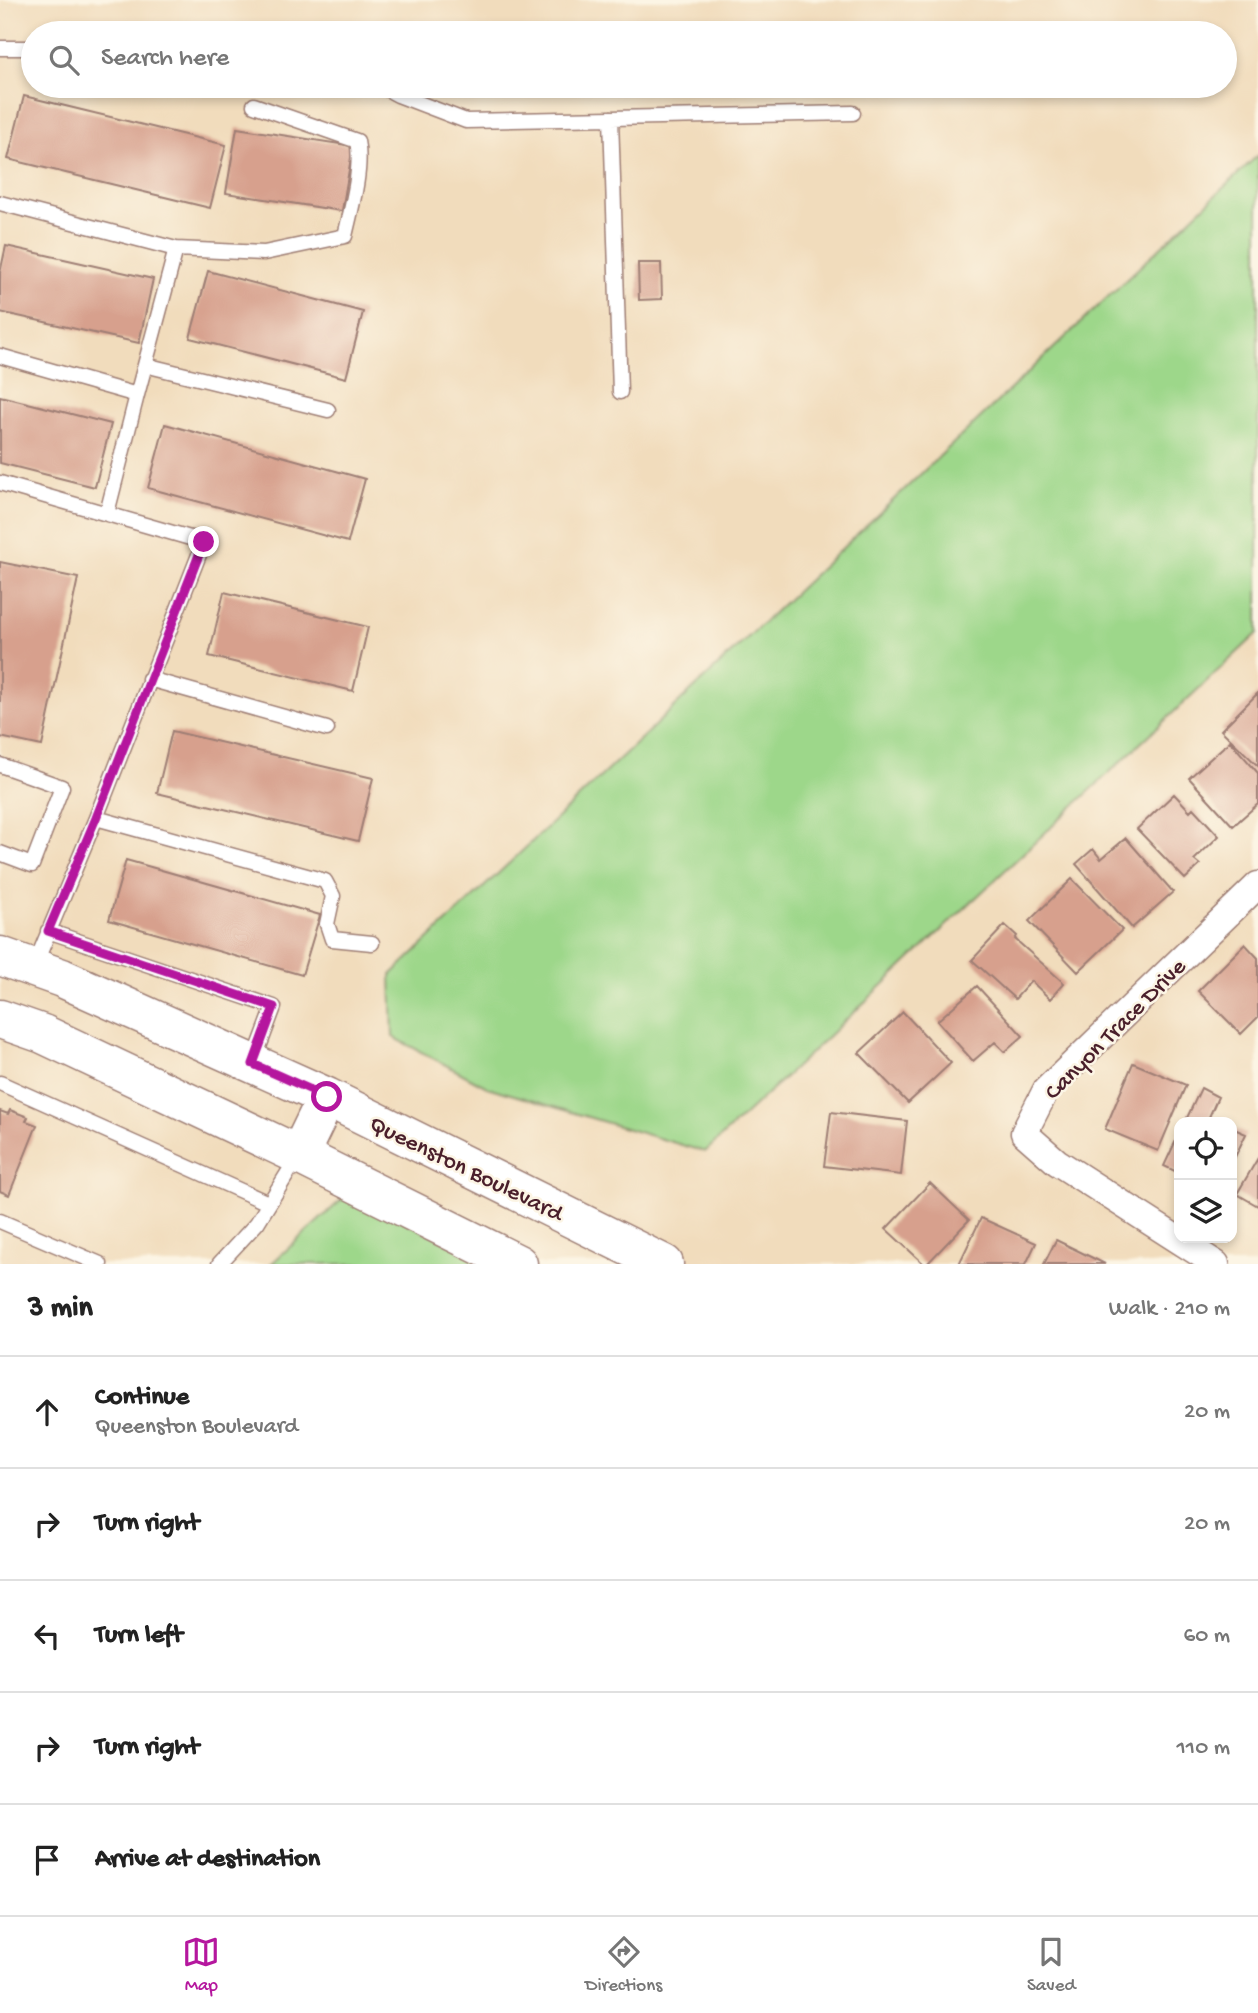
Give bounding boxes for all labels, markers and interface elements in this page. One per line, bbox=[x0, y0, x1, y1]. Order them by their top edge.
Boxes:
search box bbox=[21, 21, 1237, 98]
icon: search bbox=[45, 41, 83, 79]
text: Search here bbox=[101, 44, 229, 75]
route end bbox=[188, 526, 219, 557]
street label: Canyon Trace Drive bbox=[1040, 953, 1194, 1107]
route start bbox=[311, 1081, 342, 1112]
street label: Queenston Boulevard bbox=[364, 1111, 569, 1230]
map controls bbox=[1174, 1117, 1237, 1243]
button: locate bbox=[1174, 1117, 1237, 1180]
button: layers bbox=[1174, 1180, 1237, 1243]
text: 3 min bbox=[28, 1292, 93, 1327]
text: Walk · 210 m bbox=[1109, 1296, 1230, 1323]
text: Continue bbox=[95, 1383, 189, 1414]
icon: ahead bbox=[28, 1393, 66, 1431]
text: 20 m bbox=[1184, 1399, 1230, 1426]
text: Queenston Boulevard bbox=[95, 1414, 298, 1441]
icon: right bbox=[28, 1505, 66, 1543]
text: Turn right bbox=[95, 1509, 199, 1540]
text: 20 m bbox=[1184, 1511, 1230, 1538]
icon: left bbox=[28, 1617, 66, 1655]
text: Turn left bbox=[95, 1621, 183, 1652]
text: 60 m bbox=[1184, 1623, 1230, 1650]
icon: right bbox=[28, 1729, 66, 1767]
text: Turn right bbox=[95, 1733, 199, 1764]
text: 110 m bbox=[1177, 1735, 1230, 1762]
icon: arrive bbox=[28, 1841, 66, 1879]
text: Arrive at destination bbox=[95, 1845, 320, 1876]
tab: Map bbox=[182, 1933, 220, 1998]
tab: Directions bbox=[585, 1933, 662, 1998]
tab: Saved bbox=[1027, 1933, 1076, 1998]

